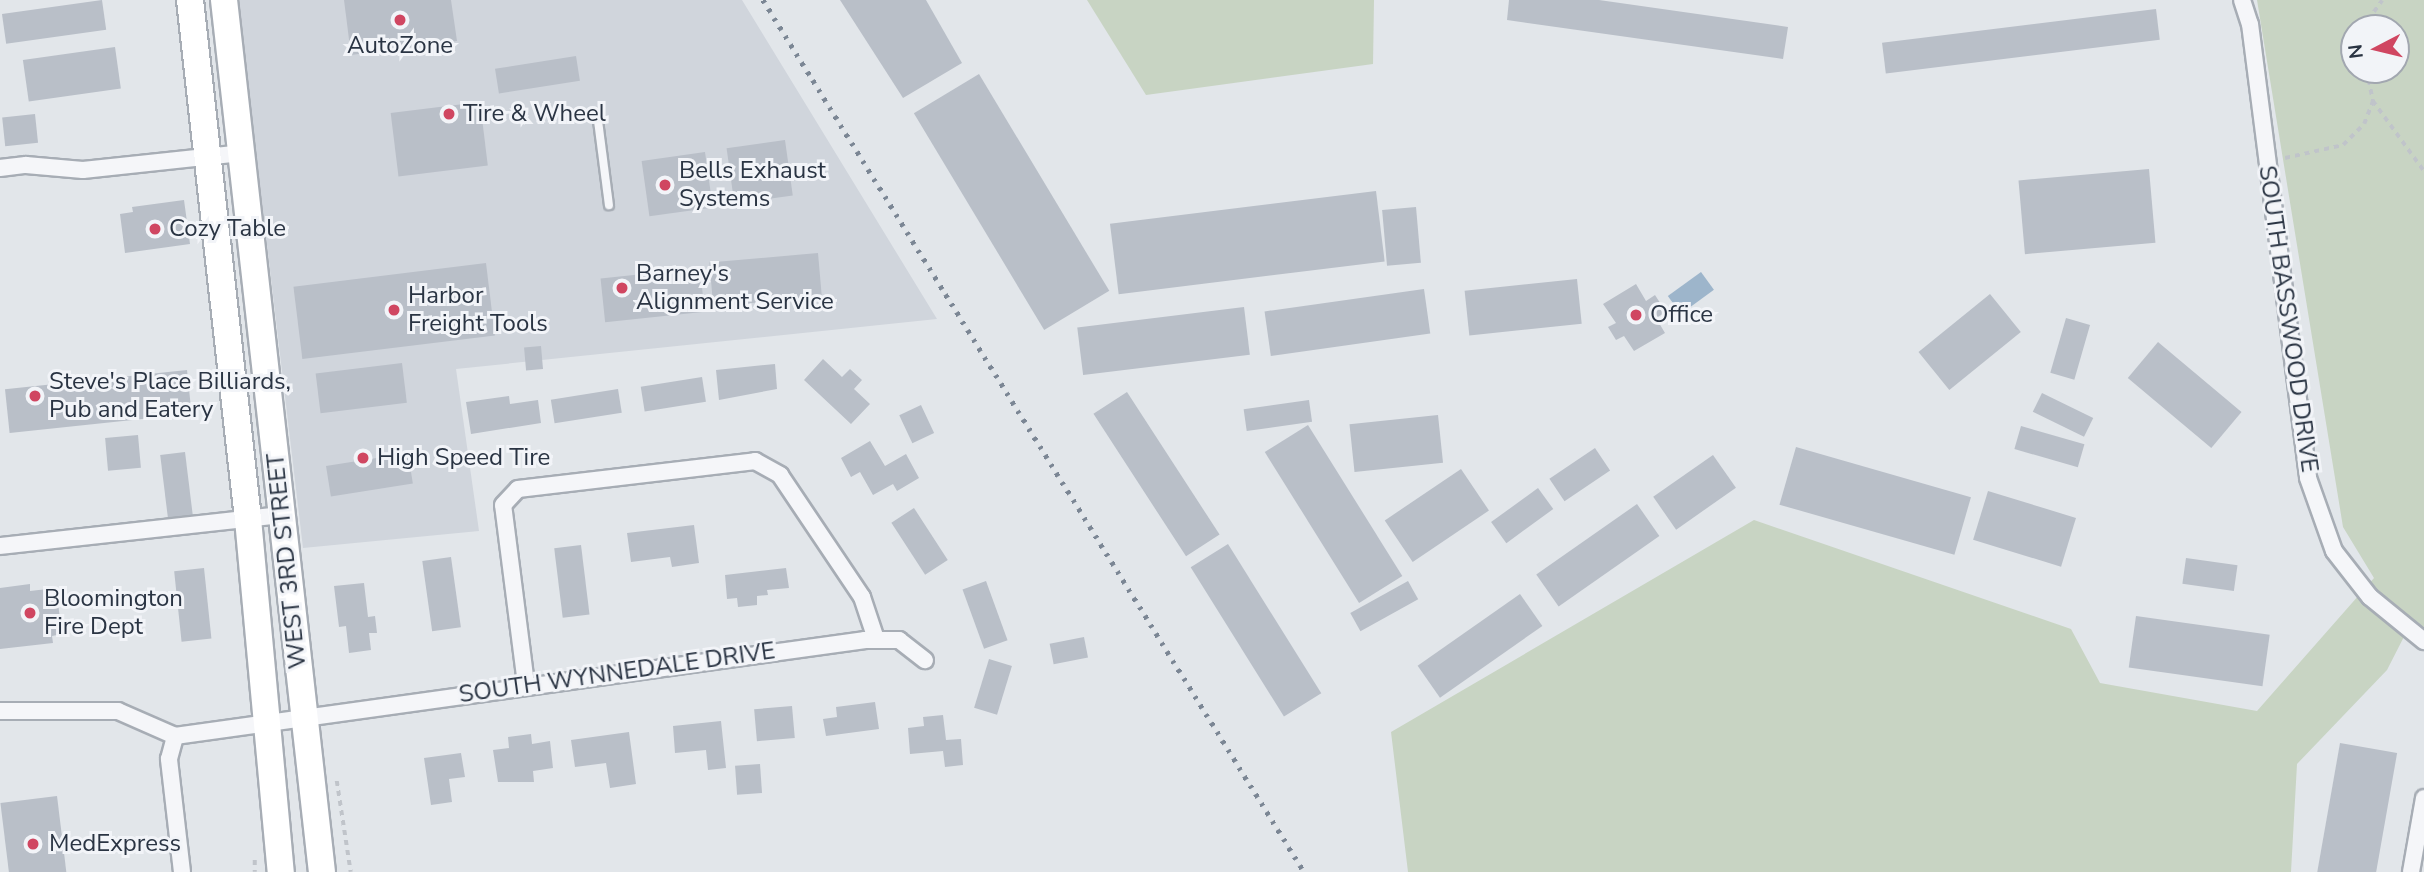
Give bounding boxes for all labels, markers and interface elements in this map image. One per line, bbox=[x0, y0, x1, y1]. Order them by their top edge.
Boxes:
marker: AutoZone bbox=[392, 12, 408, 28]
north arrow bbox=[2340, 14, 2410, 84]
place label: AutoZone bbox=[347, 32, 453, 60]
text: N bbox=[2342, 43, 2370, 60]
place label: Tire & Wheel bbox=[463, 100, 606, 128]
marker: Tire & Wheel bbox=[441, 106, 457, 122]
place label: Bells Exhaust Systems bbox=[679, 157, 826, 213]
street label: SOUTH BASSWOOD DRIVE bbox=[2252, 164, 2324, 474]
marker: Bells Exhaust Systems bbox=[657, 177, 673, 193]
place label: Cozy Table bbox=[169, 215, 286, 243]
marker: Cozy Table bbox=[147, 221, 163, 237]
place label: Barney's Alignment Service bbox=[636, 260, 834, 316]
marker: Barney's Alignment Service bbox=[614, 280, 630, 296]
place label: Harbor Freight Tools bbox=[408, 282, 548, 338]
place label: Office bbox=[1650, 301, 1713, 329]
marker: Harbor Freight Tools bbox=[386, 302, 402, 318]
marker: Office bbox=[1628, 307, 1644, 323]
place label: Steve's Place Billiards, Pub and Eatery bbox=[49, 368, 291, 424]
marker: Steve's Place Billiards, Pub and Eatery bbox=[27, 388, 43, 404]
place label: High Speed Tire bbox=[377, 444, 550, 472]
marker: High Speed Tire bbox=[355, 450, 371, 466]
street label: WEST 3RD STREET bbox=[261, 452, 313, 670]
place label: Bloomington Fire Dept bbox=[44, 585, 183, 641]
marker: Bloomington Fire Dept bbox=[22, 605, 38, 621]
street label: SOUTH WYNNEDALE DRIVE bbox=[457, 637, 777, 709]
place label: MedExpress bbox=[49, 830, 181, 858]
marker: MedExpress bbox=[23, 834, 43, 854]

